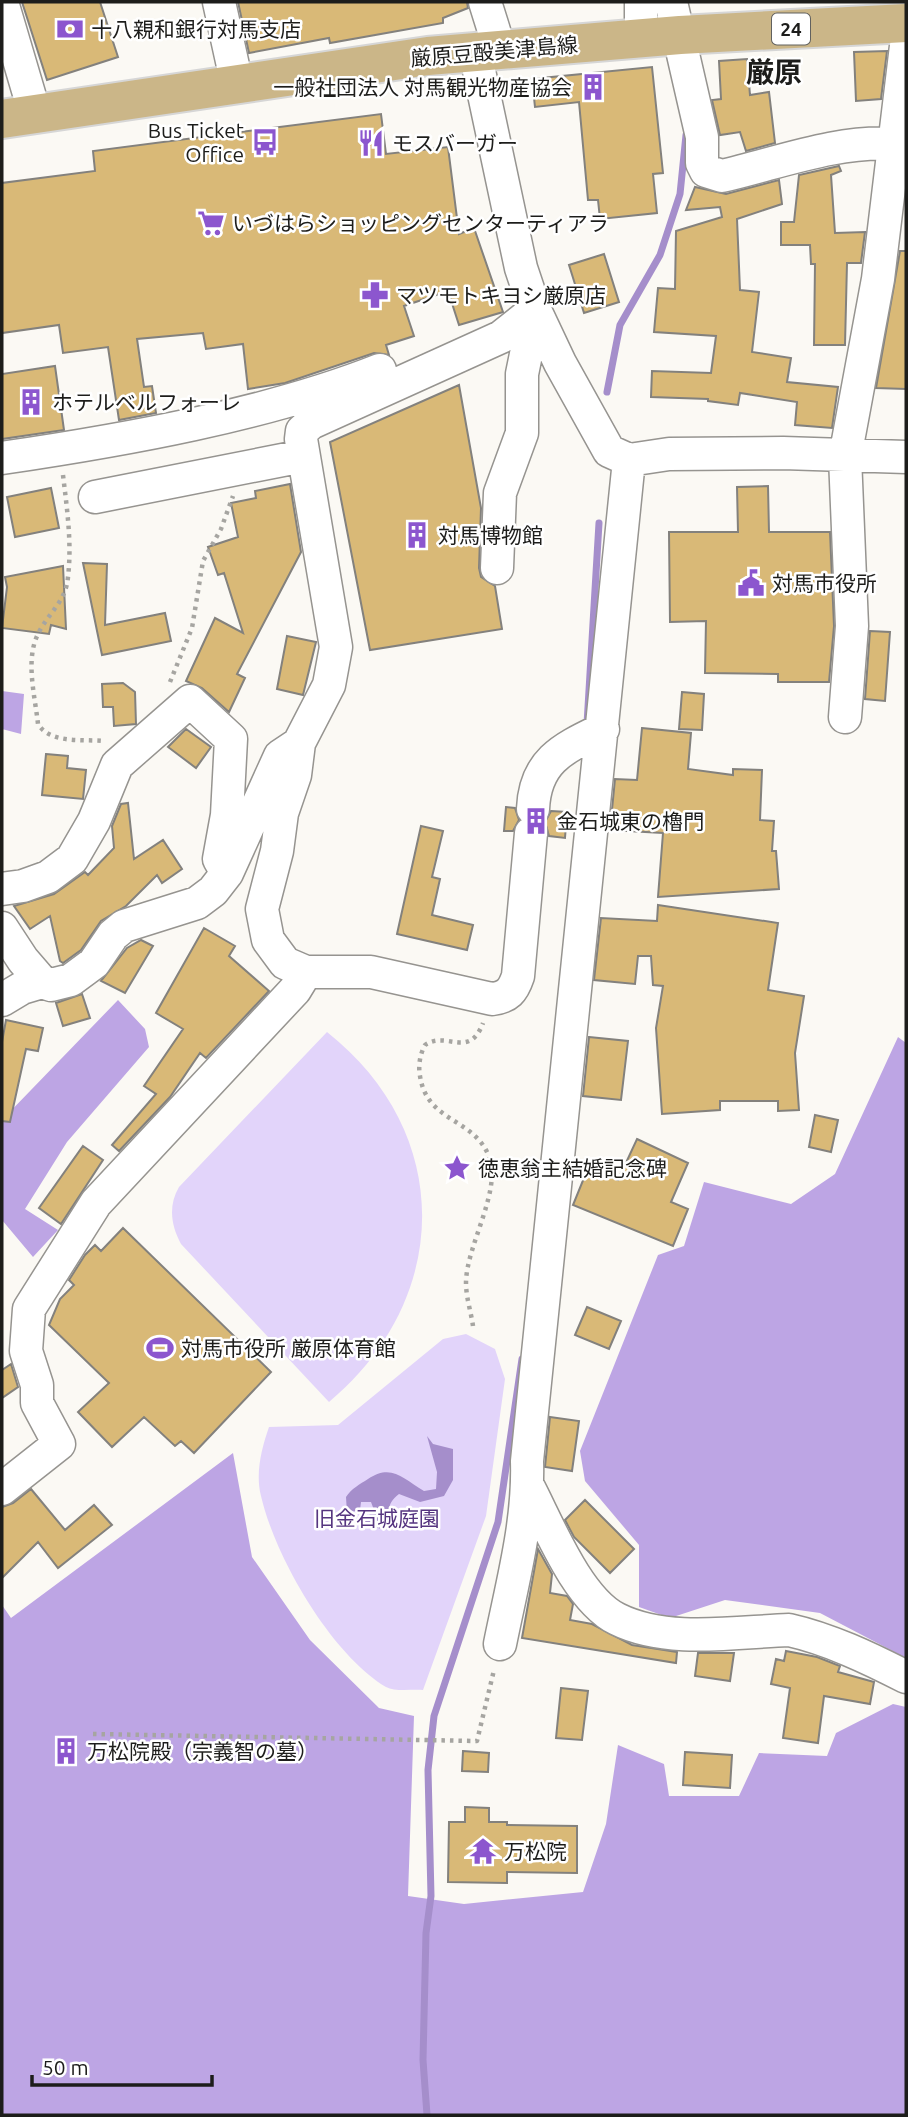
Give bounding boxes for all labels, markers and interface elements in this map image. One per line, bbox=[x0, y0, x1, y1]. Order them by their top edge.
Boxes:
bank icon: 十八親和銀行対馬支店 bbox=[55, 14, 85, 44]
road number: 24 bbox=[772, 14, 810, 44]
place label: 十八親和銀行対馬支店 bbox=[91, 17, 301, 41]
street label: 厳原豆酘美津島線 bbox=[409, 32, 579, 70]
district label: 厳原 bbox=[746, 56, 802, 87]
building icon: 一般社団法人 対馬観光物産協会 bbox=[578, 72, 608, 102]
place label: 一般社団法人 対馬観光物産協会 bbox=[273, 75, 572, 99]
place label: Bus Ticket Office bbox=[148, 118, 244, 166]
bus stop icon: Bus Ticket Office bbox=[250, 127, 280, 157]
restaurant icon: モスバーガー bbox=[356, 128, 386, 158]
place label: モスバーガー bbox=[392, 131, 518, 155]
supermarket icon: いづはらショッピングセンターティアラ bbox=[196, 208, 226, 238]
place label: いづはらショッピングセンターティアラ bbox=[232, 211, 609, 235]
pharmacy icon: マツモトキヨシ厳原店 bbox=[360, 280, 390, 310]
place label: マツモトキヨシ厳原店 bbox=[396, 283, 606, 307]
building icon: ホテルベルフォーレ bbox=[16, 387, 46, 417]
place label: ホテルベルフォーレ bbox=[52, 390, 241, 414]
building icon: 対馬博物館 bbox=[402, 520, 432, 550]
place label: 対馬博物館 bbox=[438, 523, 543, 547]
public building icon: 対馬市役所 bbox=[736, 568, 766, 598]
place label: 対馬市役所 bbox=[772, 571, 877, 595]
building icon: 金石城東の櫓門 bbox=[521, 806, 551, 836]
place label: 金石城東の櫓門 bbox=[557, 809, 704, 833]
place icon: 徳恵翁主結婚記念碑 bbox=[442, 1153, 472, 1183]
place label: 徳恵翁主結婚記念碑 bbox=[478, 1156, 667, 1180]
sports icon: 対馬市役所 厳原体育館 bbox=[145, 1333, 175, 1363]
place label: 対馬市役所 厳原体育館 bbox=[181, 1336, 396, 1360]
park label: 旧金石城庭園 bbox=[314, 1506, 440, 1530]
building icon: 万松院殿（宗義智の墓） bbox=[51, 1736, 81, 1766]
place label: 万松院殿（宗義智の墓） bbox=[87, 1739, 318, 1763]
temple icon: 万松院 bbox=[468, 1836, 498, 1866]
place label: 万松院 bbox=[504, 1839, 567, 1863]
scale bar bbox=[32, 2044, 212, 2088]
text: 50 m bbox=[42, 2055, 89, 2079]

